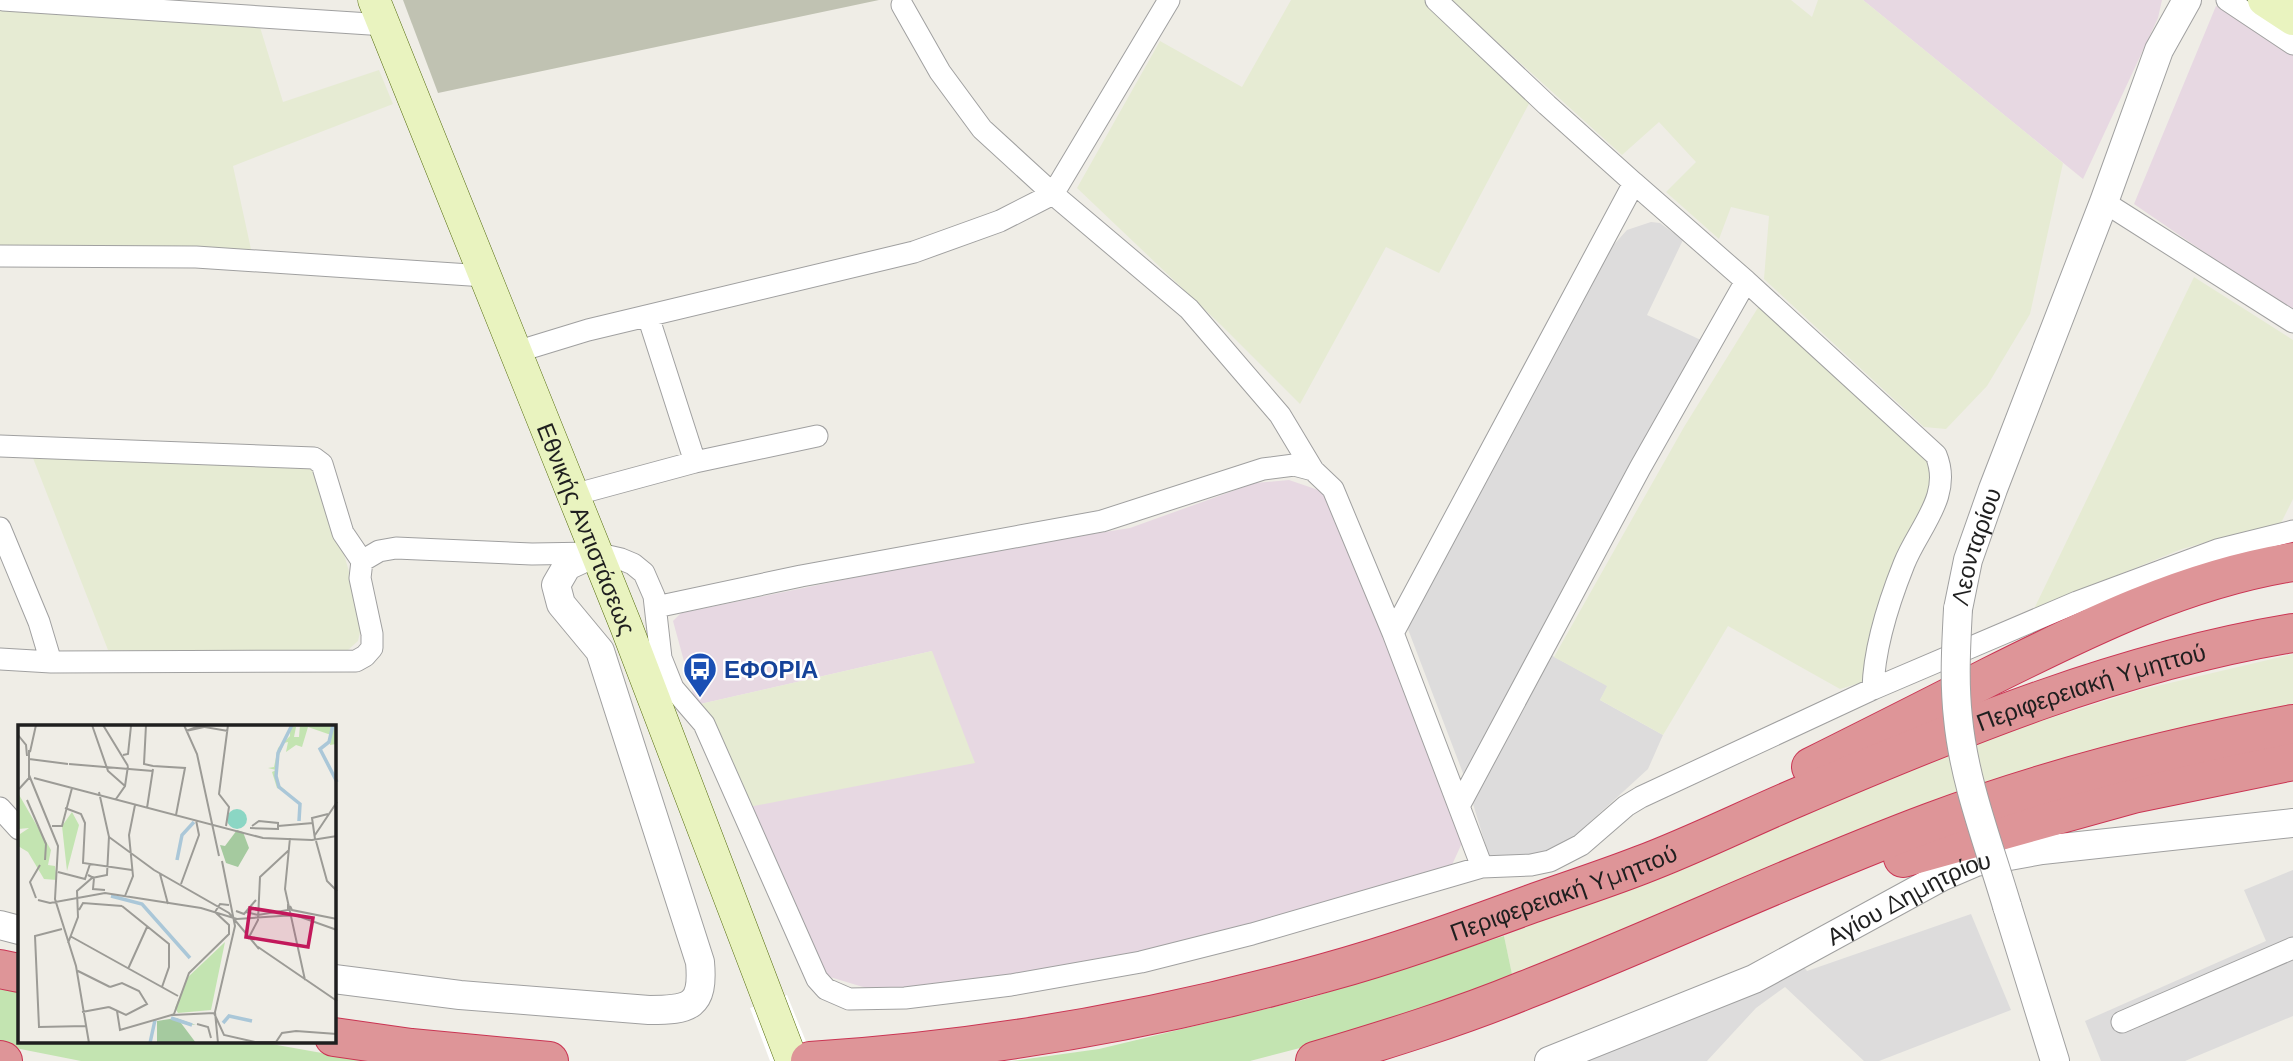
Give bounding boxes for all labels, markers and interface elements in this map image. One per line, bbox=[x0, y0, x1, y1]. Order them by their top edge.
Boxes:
street label: Εθνικής Αντιστάσεως bbox=[531, 419, 642, 639]
street label: Λεονταρίου bbox=[1945, 484, 2007, 608]
street label: Περιφερειακή Υμηττού bbox=[1972, 637, 2209, 737]
bus stop icon: ΕΦΟΡΙΑ bbox=[681, 650, 719, 699]
place label: ΕΦΟΡΙΑ bbox=[724, 655, 818, 684]
inset map bbox=[18, 725, 336, 1044]
street label: Περιφερειακή Υμηττού bbox=[1446, 838, 1681, 947]
street label: Αγίου Δημητρίου bbox=[1821, 845, 1993, 951]

